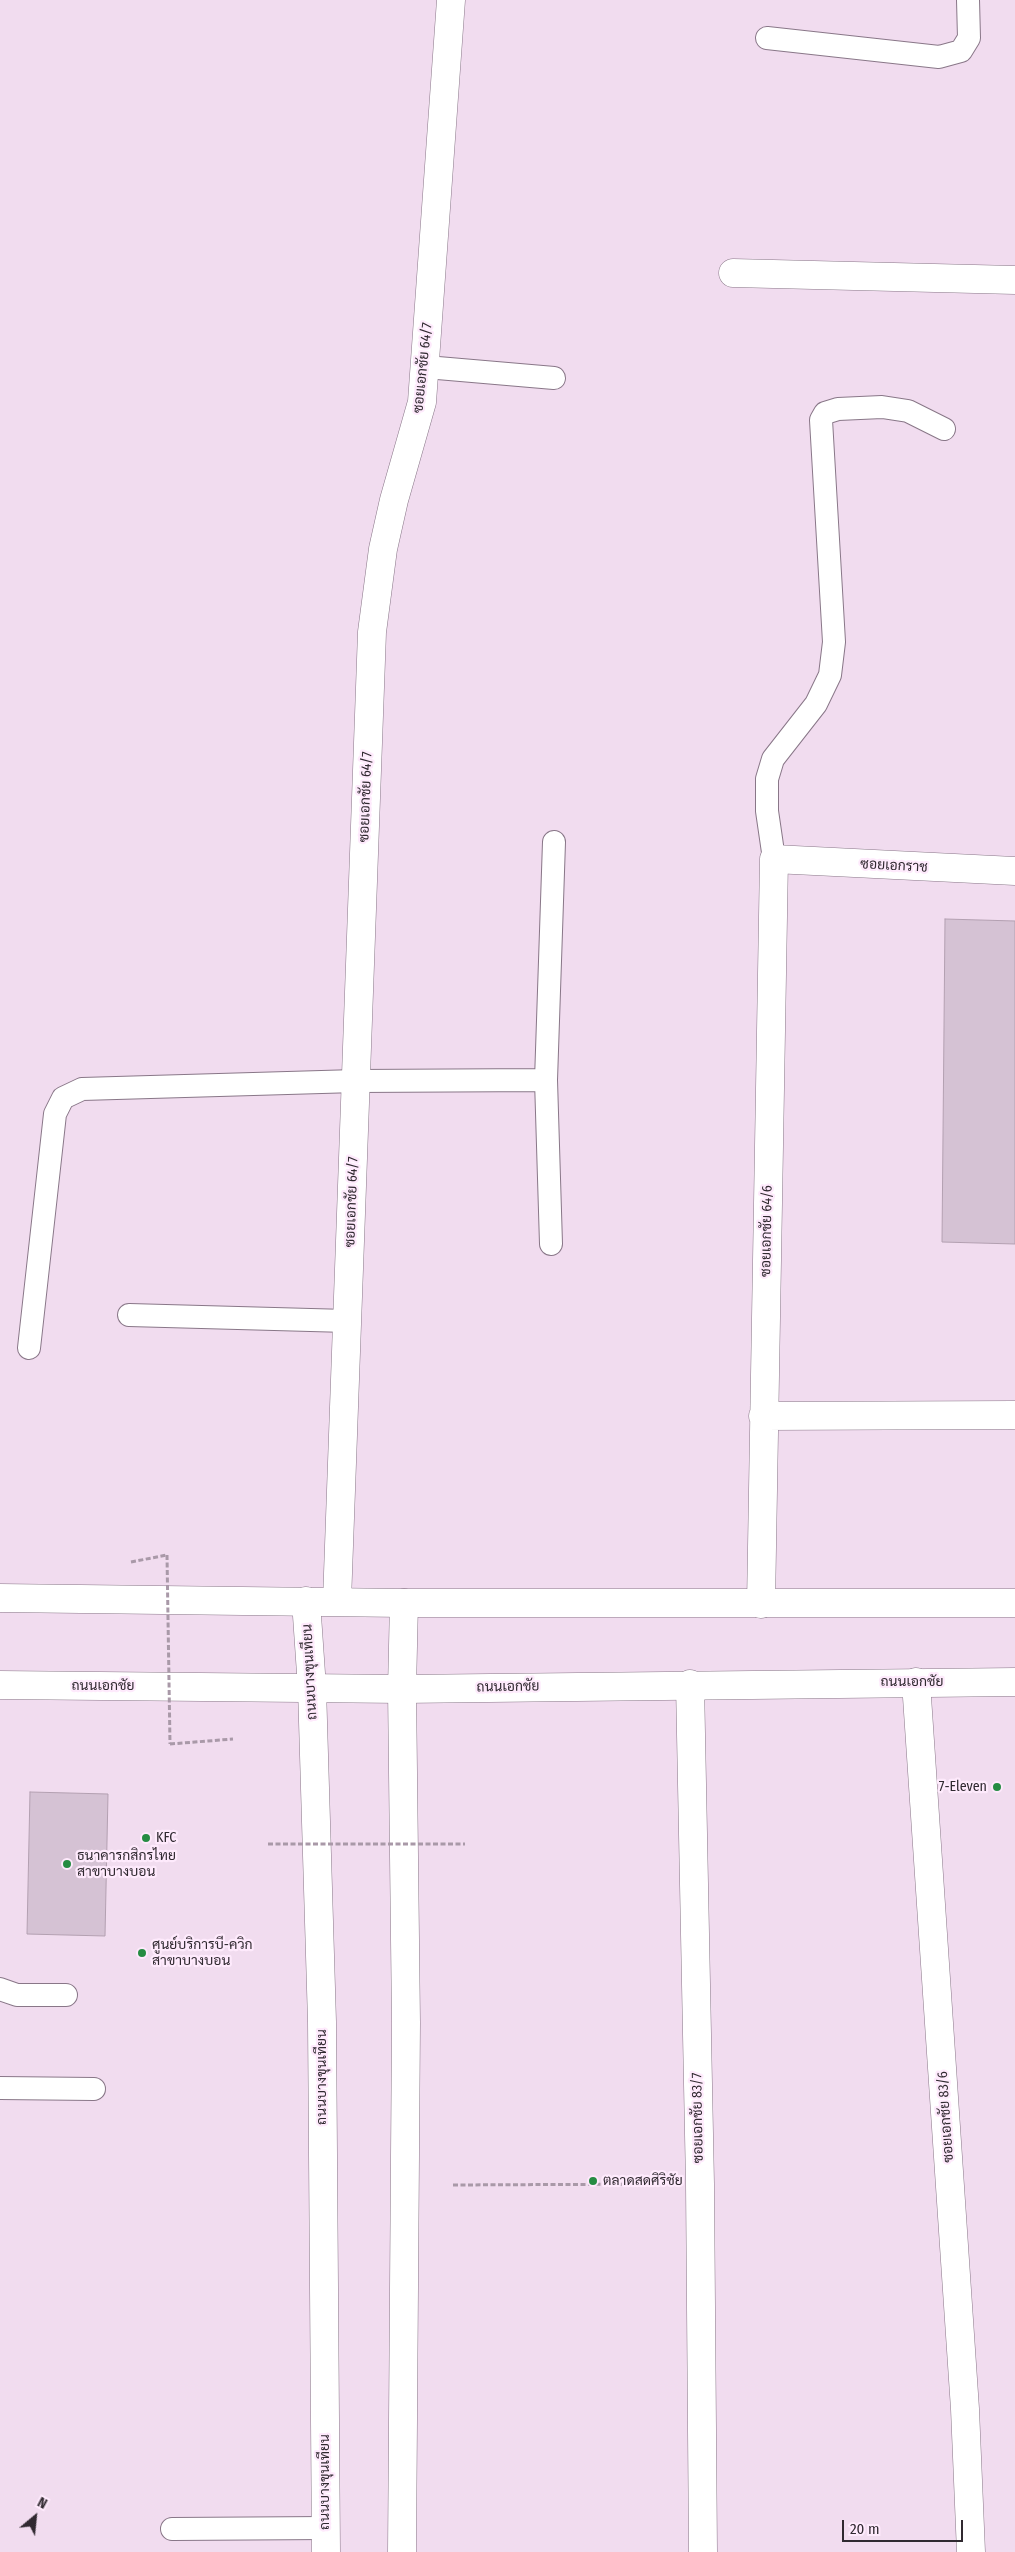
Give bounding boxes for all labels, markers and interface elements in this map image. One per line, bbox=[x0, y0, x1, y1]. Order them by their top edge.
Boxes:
street label: ซอยเอกชัย 64/7 bbox=[410, 322, 436, 414]
street label: ซอยเอกชัย 64/7 bbox=[356, 751, 376, 843]
street label: ซอยเอกราช bbox=[860, 856, 928, 876]
street label: ซอยเอกชัย 64/7 bbox=[342, 1156, 362, 1248]
street label: ซอยเอกชัย 64/6 bbox=[758, 1185, 776, 1277]
street label: ถนนบางขุนเทียน bbox=[299, 1624, 321, 1720]
street label: ถนนเอกชัย bbox=[880, 1674, 944, 1690]
street label: ถนนเอกชัย bbox=[71, 1678, 135, 1694]
street label: ถนนเอกชัย bbox=[476, 1678, 540, 1696]
place label: 7-Eleven bbox=[939, 1779, 987, 1795]
marker: 7-Eleven bbox=[991, 1781, 1003, 1793]
place label: KFC bbox=[156, 1830, 176, 1846]
marker: KFC bbox=[140, 1832, 152, 1844]
place label: ธนาคารกสิกรไทย สาขาบางบอน bbox=[77, 1848, 176, 1880]
marker: ธนาคารกสิกรไทย สาขาบางบอน bbox=[61, 1858, 73, 1870]
place label: ศูนย์บริการบี-ควิก สาขาบางบอน bbox=[152, 1937, 253, 1970]
marker: ศูนย์บริการบี-ควิก สาขาบางบอน bbox=[136, 1947, 148, 1959]
street label: ถนนบางขุนเทียน bbox=[314, 2029, 330, 2125]
street label: ซอยเอกชัย 83/6 bbox=[934, 2071, 958, 2163]
street label: ซอยเอกชัย 83/7 bbox=[689, 2073, 707, 2163]
place label: ตลาดสดศิริชัย bbox=[603, 2173, 683, 2189]
marker: ตลาดสดศิริชัย bbox=[587, 2175, 599, 2187]
street label: ถนนบางขุนเทียน bbox=[317, 2434, 333, 2530]
north arrow bbox=[10, 2492, 60, 2542]
text: N bbox=[35, 2494, 50, 2513]
scale bar bbox=[845, 2510, 966, 2542]
text: 20 m bbox=[850, 2520, 880, 2538]

